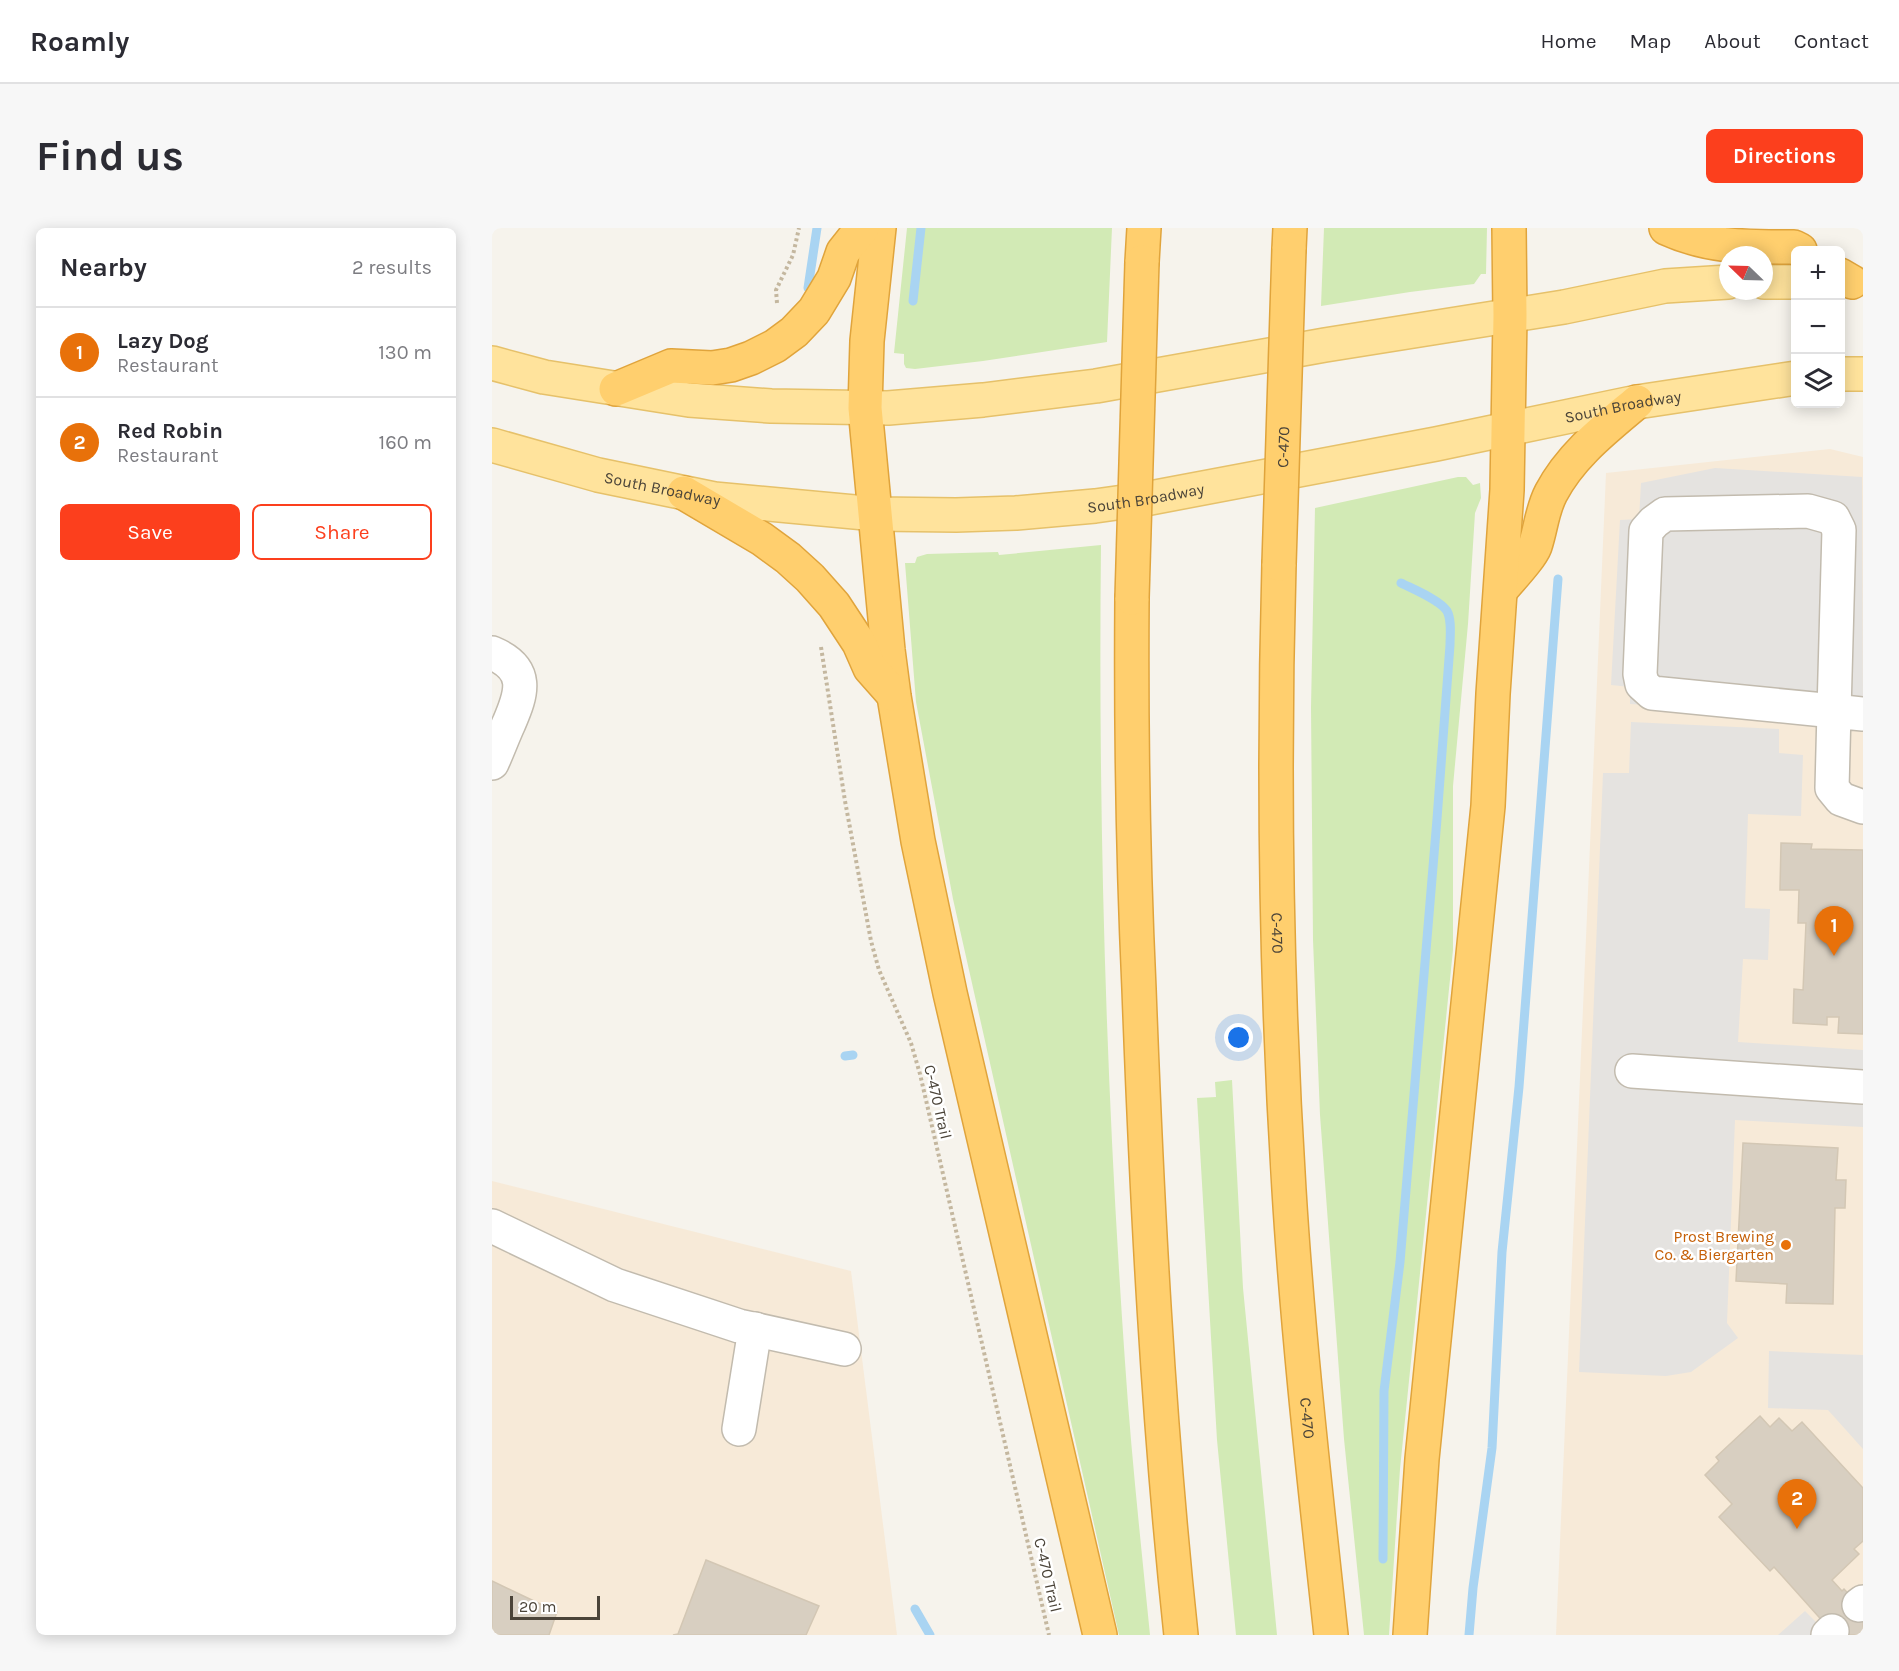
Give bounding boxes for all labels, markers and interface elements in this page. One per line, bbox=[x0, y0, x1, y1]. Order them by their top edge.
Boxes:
text: Roamly bbox=[30, 25, 129, 58]
text: Home bbox=[1541, 29, 1597, 53]
text: Map bbox=[1630, 29, 1671, 53]
text: About bbox=[1704, 29, 1761, 53]
text: Contact bbox=[1794, 29, 1869, 53]
button: Directions bbox=[1706, 129, 1863, 183]
text: Find us bbox=[36, 131, 184, 181]
north arrow bbox=[1719, 246, 1773, 300]
map controls bbox=[1791, 246, 1845, 408]
button: + bbox=[1791, 246, 1845, 300]
text: Nearby bbox=[60, 252, 147, 283]
text: 2 results bbox=[352, 256, 432, 279]
button: − bbox=[1791, 300, 1845, 354]
text: Lazy Dog bbox=[117, 328, 209, 354]
text: 1 bbox=[76, 341, 83, 364]
text: 130 m bbox=[378, 341, 432, 364]
text: Restaurant bbox=[117, 354, 219, 377]
button: layers bbox=[1791, 354, 1845, 408]
street label: South Broadway bbox=[1563, 386, 1683, 426]
text: Red Robin bbox=[117, 418, 223, 444]
street label: C-470 bbox=[1273, 426, 1293, 468]
text: 2 bbox=[73, 431, 86, 454]
text: 160 m bbox=[379, 431, 432, 454]
text: Restaurant bbox=[117, 444, 219, 467]
street label: South Broadway bbox=[603, 467, 722, 509]
street label: South Broadway bbox=[1086, 478, 1206, 516]
button: Save bbox=[60, 504, 240, 560]
button: Share bbox=[252, 504, 432, 560]
pin: 1 bbox=[1814, 906, 1854, 956]
street label: C-470 bbox=[1268, 912, 1288, 954]
your location bbox=[1224, 1023, 1253, 1052]
street label: C-470 Trail bbox=[920, 1063, 956, 1141]
place label: Prost Brewing Co. & Biergarten bbox=[1654, 1227, 1774, 1264]
marker: Prost Brewing Co. & Biergarten bbox=[1779, 1238, 1793, 1252]
street label: C-470 bbox=[1296, 1396, 1319, 1439]
pin: 2 bbox=[1778, 1480, 1816, 1529]
street label: C-470 Trail bbox=[1030, 1536, 1066, 1614]
scale bar bbox=[510, 1593, 600, 1620]
text: 20 m bbox=[519, 1597, 557, 1616]

